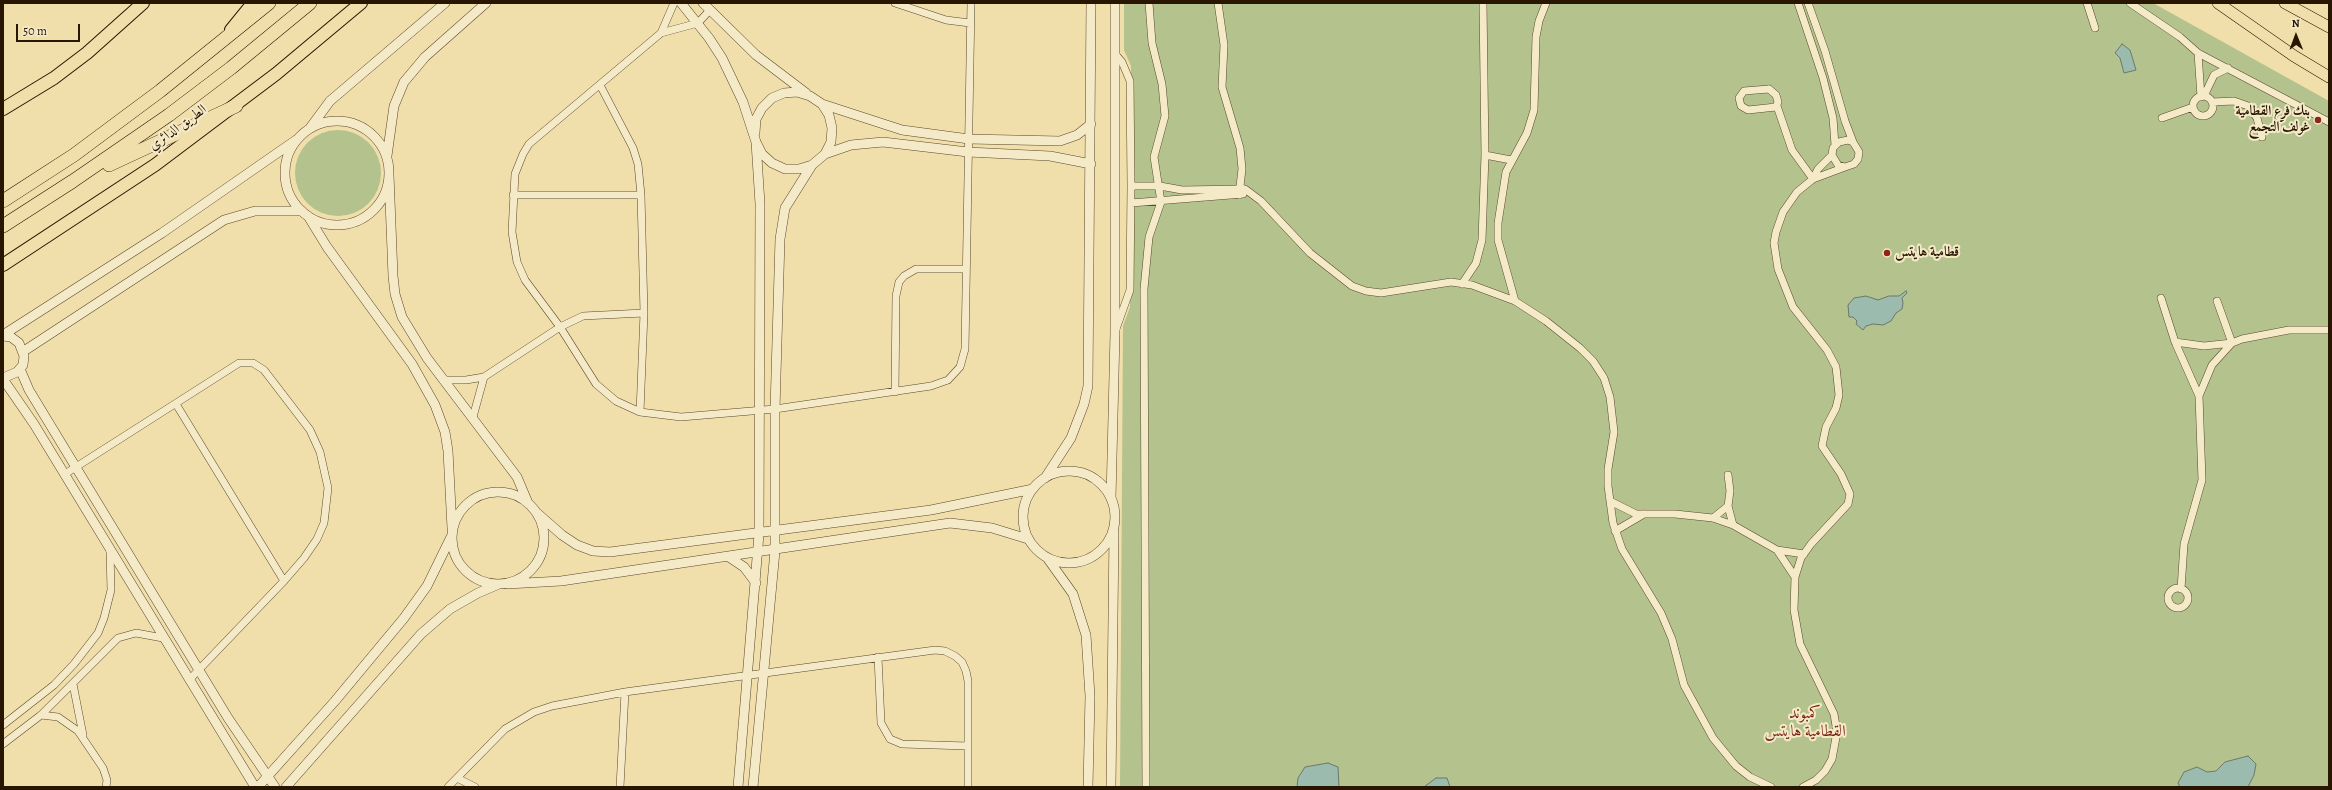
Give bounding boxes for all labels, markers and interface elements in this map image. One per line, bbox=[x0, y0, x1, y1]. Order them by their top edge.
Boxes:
scale bar bbox=[18, 16, 82, 42]
north arrow bbox=[2276, 16, 2316, 56]
text: N bbox=[2292, 16, 2300, 31]
text: 50 m bbox=[23, 23, 47, 39]
street label: الطريق الدائري bbox=[146, 101, 210, 155]
place label: بنك فرع القطامية غولف التجمع bbox=[2235, 104, 2310, 136]
marker: بنك فرع القطامية غولف التجمع bbox=[2313, 115, 2323, 125]
place label: قطامية هايتس bbox=[1895, 245, 1959, 261]
marker: قطامية هايتس bbox=[1882, 248, 1892, 258]
district label: كمبوند القطامية هايتس bbox=[1764, 704, 1846, 742]

